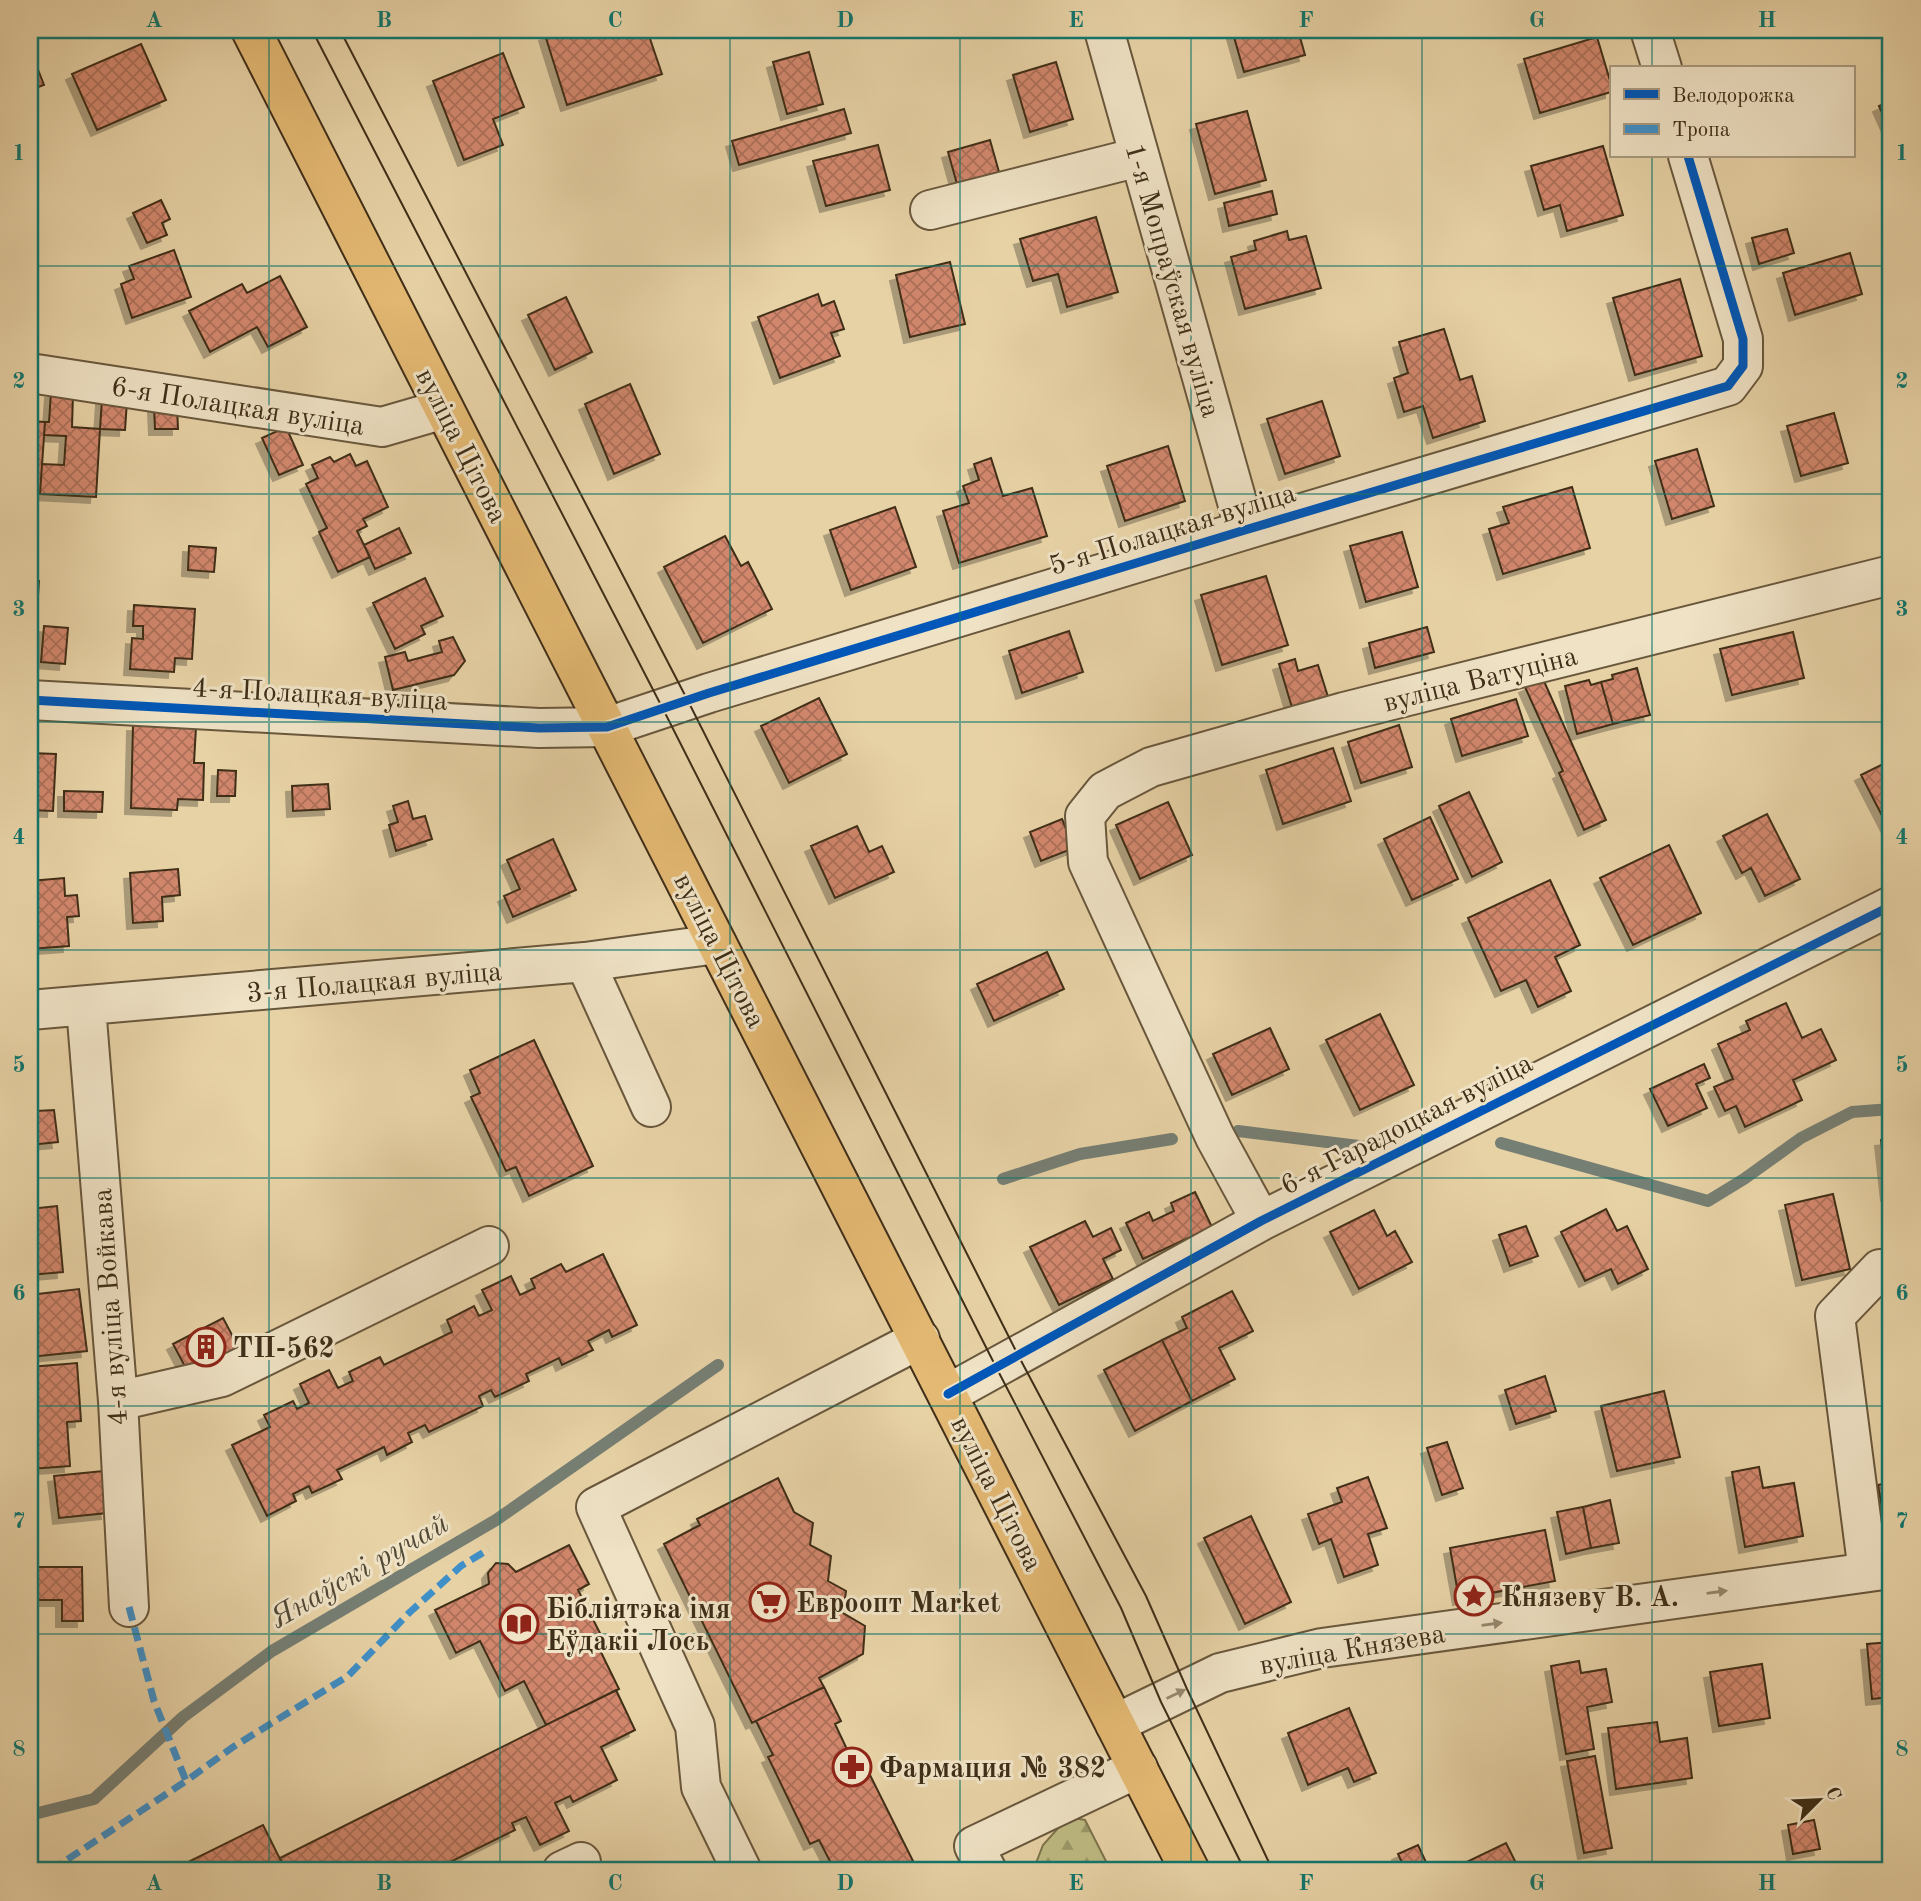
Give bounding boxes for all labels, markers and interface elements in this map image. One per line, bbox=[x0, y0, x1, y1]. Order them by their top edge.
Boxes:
text: A bbox=[145, 9, 163, 32]
text: B bbox=[376, 9, 392, 32]
text: C bbox=[607, 9, 623, 32]
text: D bbox=[836, 9, 854, 32]
text: E bbox=[1068, 9, 1084, 32]
text: F bbox=[1298, 9, 1314, 32]
text: G bbox=[1529, 9, 1545, 32]
text: H bbox=[1758, 9, 1776, 32]
legend bbox=[1610, 66, 1854, 158]
text: Велодорожка bbox=[1672, 86, 1795, 107]
text: Тропа bbox=[1672, 120, 1730, 141]
street label: 1-я Мопраўская вуліца bbox=[1119, 141, 1224, 421]
text: 1 bbox=[12, 142, 26, 165]
text: 1 bbox=[1895, 142, 1909, 165]
street label: вуліца Цітова bbox=[409, 364, 511, 528]
text: 2 bbox=[12, 370, 26, 393]
text: 2 bbox=[1895, 370, 1909, 393]
street label: 6-я Полацкая вуліца bbox=[109, 374, 366, 442]
street label: 5-я Полацкая вуліца bbox=[1046, 480, 1300, 582]
text: 3 bbox=[12, 598, 26, 621]
text: 3 bbox=[1895, 598, 1909, 621]
street label: вуліца Ватуціна bbox=[1381, 643, 1581, 719]
street label: 4-я Полацкая вуліца bbox=[191, 675, 449, 717]
text: 4 bbox=[12, 826, 26, 849]
text: 4 bbox=[1895, 826, 1909, 849]
street label: вуліца Цітова bbox=[667, 869, 769, 1033]
street label: 3-я Полацкая вуліца bbox=[245, 959, 503, 1009]
street label: 6-я Гарадоцкая вуліца bbox=[1277, 1050, 1538, 1201]
text: 5 bbox=[12, 1054, 26, 1077]
text: 5 bbox=[1895, 1054, 1909, 1077]
street label: 4-я вуліца Войкава bbox=[90, 1187, 134, 1426]
text: 6 bbox=[12, 1282, 26, 1305]
text: 6 bbox=[1895, 1282, 1909, 1305]
building icon: ТП-562 bbox=[185, 1326, 227, 1368]
place label: ТП-562 bbox=[233, 1336, 335, 1364]
street label: вуліца Цітова bbox=[944, 1412, 1046, 1576]
water label: Янаўскі ручай bbox=[266, 1509, 454, 1635]
text: 7 bbox=[12, 1510, 26, 1533]
text: 7 bbox=[1895, 1510, 1909, 1533]
place icon: Князеву В. А. bbox=[1453, 1575, 1495, 1617]
supermarket icon: Евроопт Market bbox=[748, 1581, 790, 1623]
place label: Князеву В. А. bbox=[1501, 1584, 1679, 1613]
one-way arrow bbox=[1707, 1586, 1729, 1597]
place label: Евроопт Market bbox=[796, 1591, 1000, 1619]
place label: Бібліятэка імя Еўдакіі Лось bbox=[546, 1596, 730, 1657]
library icon: Бібліятэка імя Еўдакіі Лось bbox=[498, 1603, 540, 1645]
one-way arrow bbox=[1481, 1618, 1503, 1629]
street label: вуліца Князева bbox=[1258, 1621, 1448, 1681]
one-way arrow bbox=[1166, 1689, 1186, 1700]
text: 8 bbox=[12, 1738, 26, 1761]
text: 8 bbox=[1895, 1738, 1909, 1761]
pharmacy icon: Фармация № 382 bbox=[831, 1746, 873, 1788]
place label: Фармация № 382 bbox=[879, 1755, 1106, 1784]
north arrow bbox=[1784, 1764, 1854, 1834]
text: С bbox=[1821, 1785, 1843, 1804]
text: A bbox=[145, 1872, 163, 1895]
text: B bbox=[376, 1872, 392, 1895]
text: C bbox=[607, 1872, 623, 1895]
text: D bbox=[836, 1872, 854, 1895]
text: E bbox=[1068, 1872, 1084, 1895]
text: F bbox=[1298, 1872, 1314, 1895]
text: G bbox=[1529, 1872, 1545, 1895]
text: H bbox=[1758, 1872, 1776, 1895]

